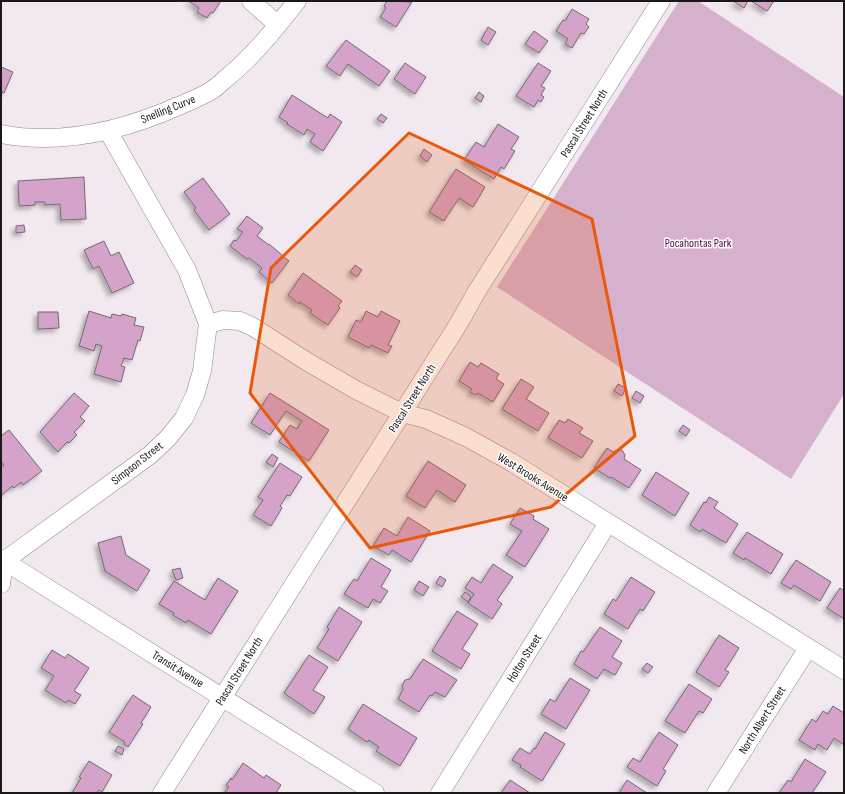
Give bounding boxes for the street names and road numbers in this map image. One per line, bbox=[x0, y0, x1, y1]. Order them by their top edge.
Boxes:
street label: Pascal Street North bbox=[557, 86, 611, 160]
street label: Snelling Curve bbox=[139, 92, 198, 127]
street label: Pascal Street North bbox=[385, 361, 439, 435]
street label: Simpson Street bbox=[108, 438, 166, 488]
street label: West Brooks Avenue bbox=[494, 450, 571, 505]
street label: Holton Street bbox=[504, 631, 545, 685]
street label: Pascal Street North bbox=[212, 634, 266, 708]
street label: Transit Avenue bbox=[149, 648, 207, 691]
street label: North Albert Street bbox=[736, 683, 789, 757]

